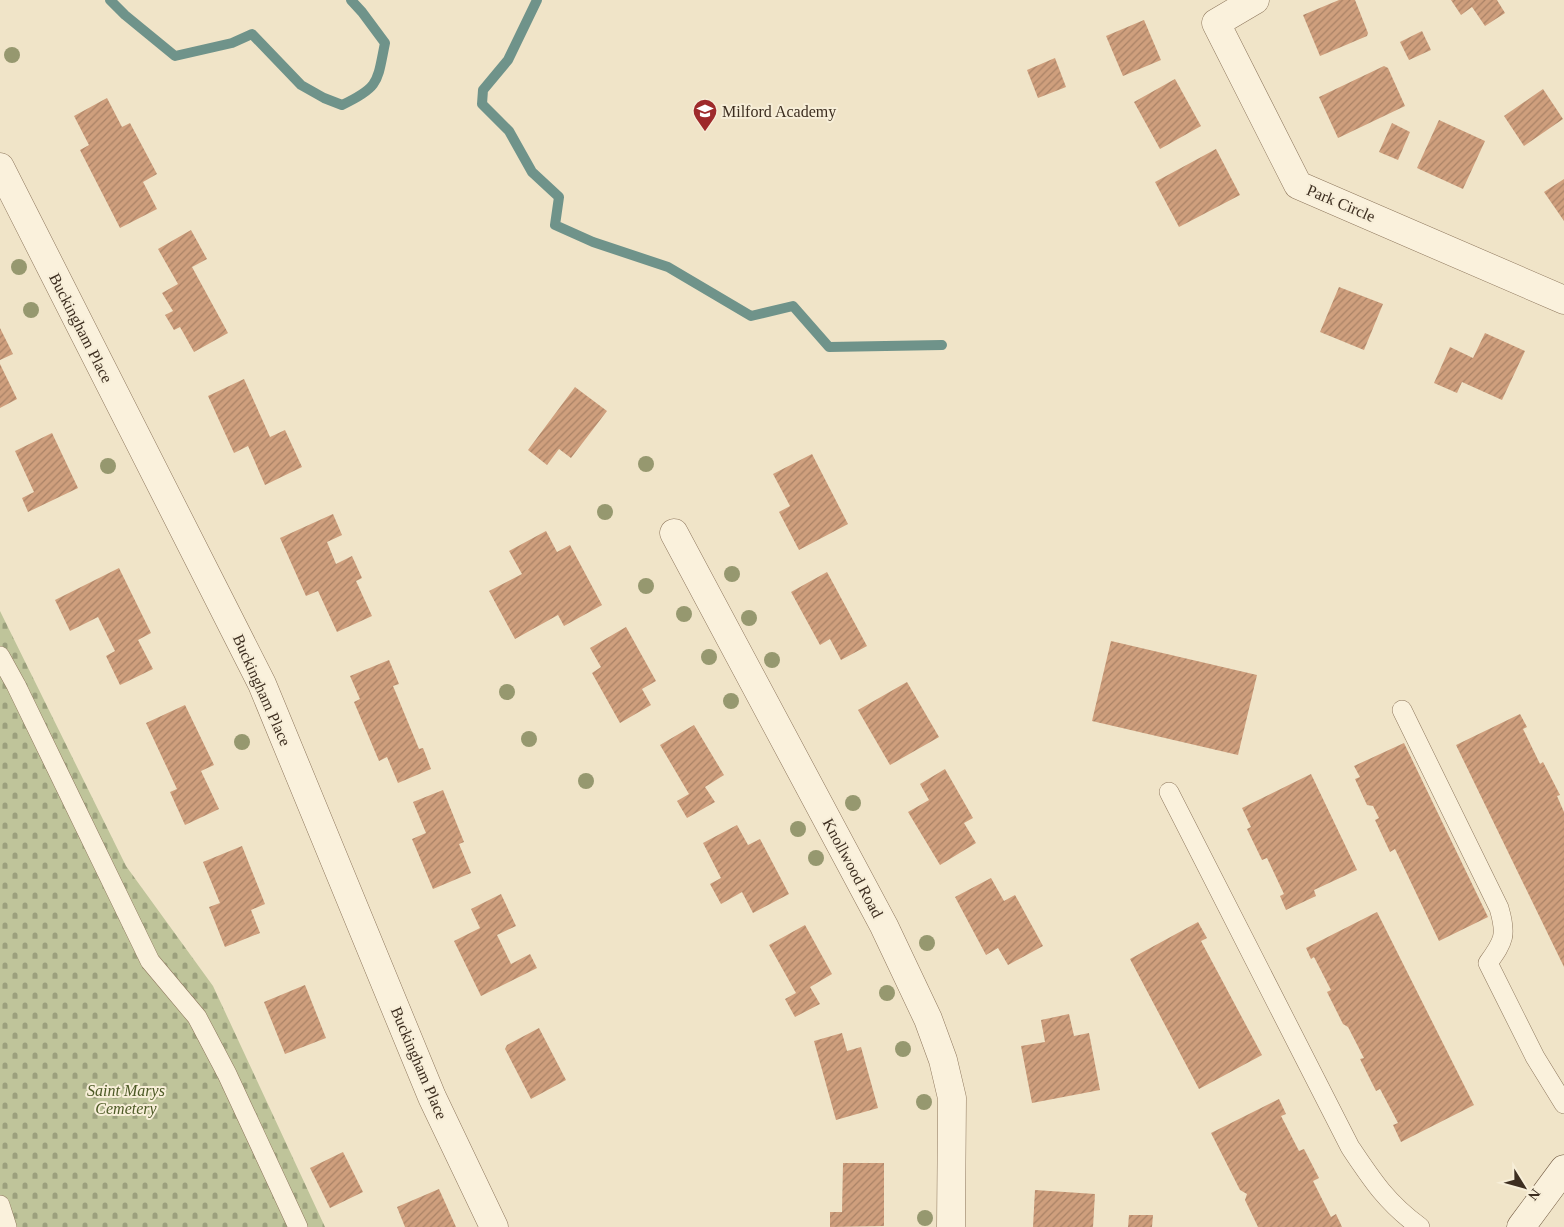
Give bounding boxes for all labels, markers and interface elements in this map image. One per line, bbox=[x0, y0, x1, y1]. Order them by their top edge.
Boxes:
school or university icon: Milford Academy bbox=[692, 98, 718, 132]
place label: Milford Academy bbox=[722, 103, 836, 121]
street label: Park Circle bbox=[1304, 181, 1378, 225]
street label: Buckingham Place bbox=[45, 270, 116, 386]
street label: Buckingham Place bbox=[229, 632, 294, 749]
street label: Knollwood Road bbox=[820, 816, 886, 920]
street label: Buckingham Place bbox=[387, 1004, 450, 1122]
park label: Saint Marys Cemetery bbox=[87, 1082, 165, 1118]
north arrow bbox=[1499, 1162, 1549, 1212]
text: N bbox=[1525, 1186, 1543, 1203]

